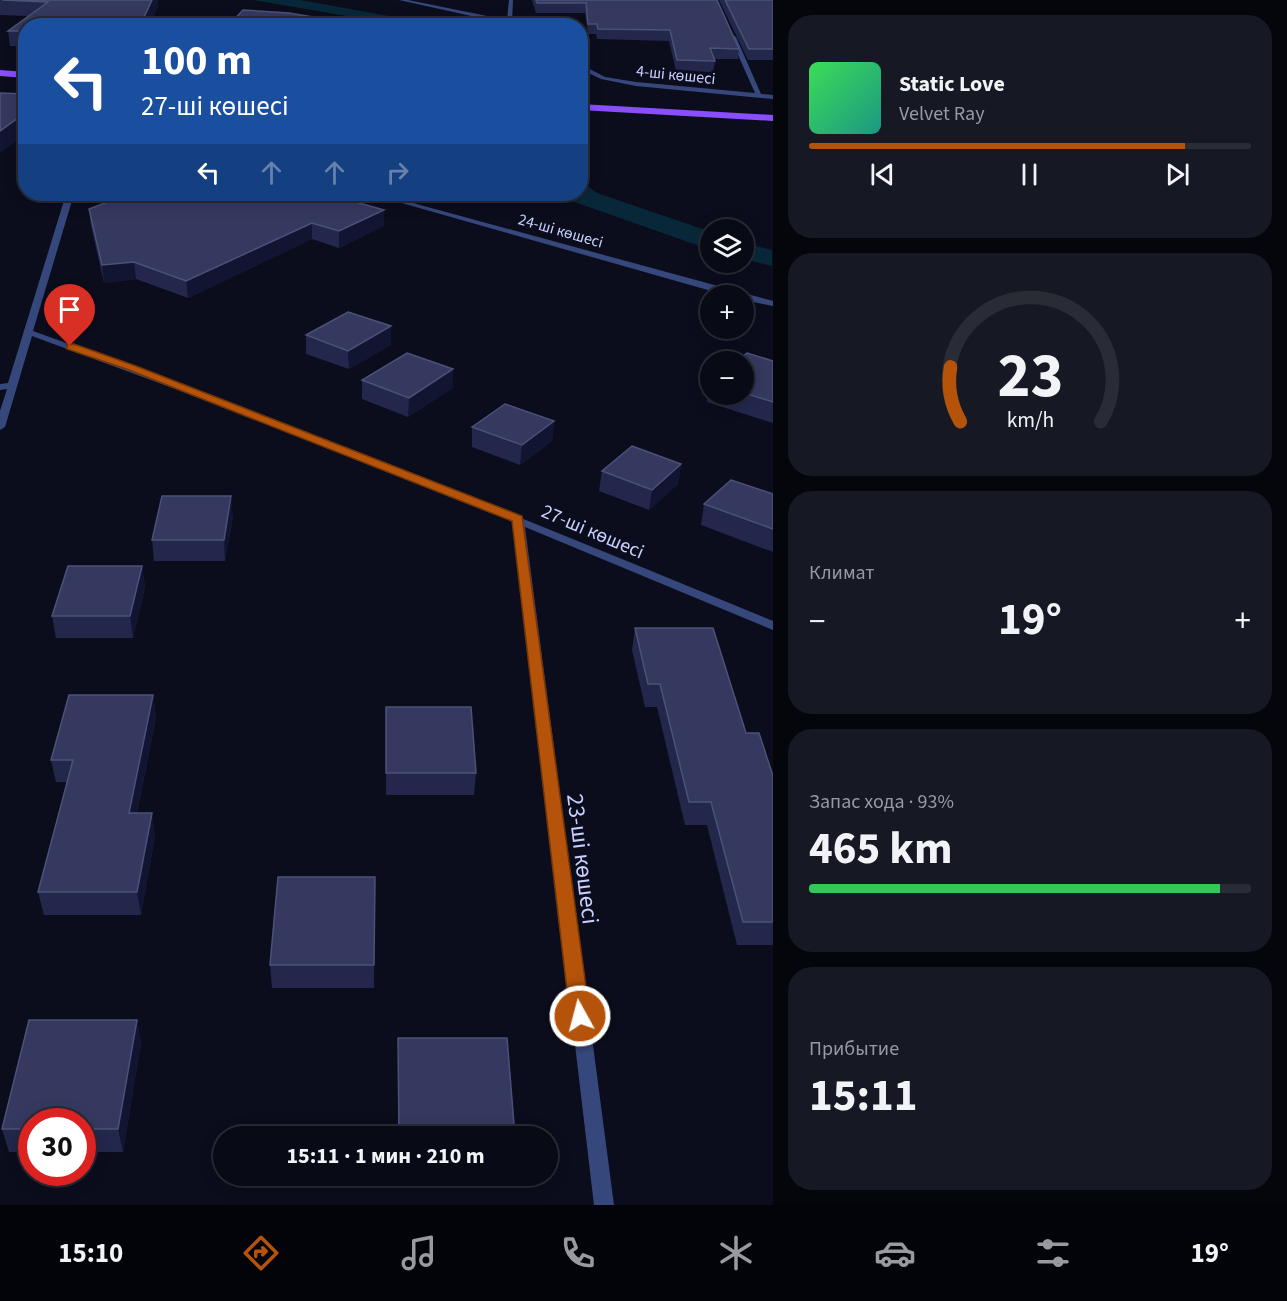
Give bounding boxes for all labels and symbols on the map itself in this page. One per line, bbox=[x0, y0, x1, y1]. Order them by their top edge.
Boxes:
street label: 4-ші көшесі bbox=[635, 60, 717, 90]
street label: 24-ші көшесі bbox=[516, 208, 606, 254]
pin bbox=[44, 284, 95, 346]
street label: 27-ші көшесі bbox=[537, 498, 648, 566]
street label: 23-ші көшесі bbox=[557, 792, 608, 926]
position arrow bbox=[548, 984, 612, 1048]
speed limit sign: 30 bbox=[18, 1108, 96, 1186]

